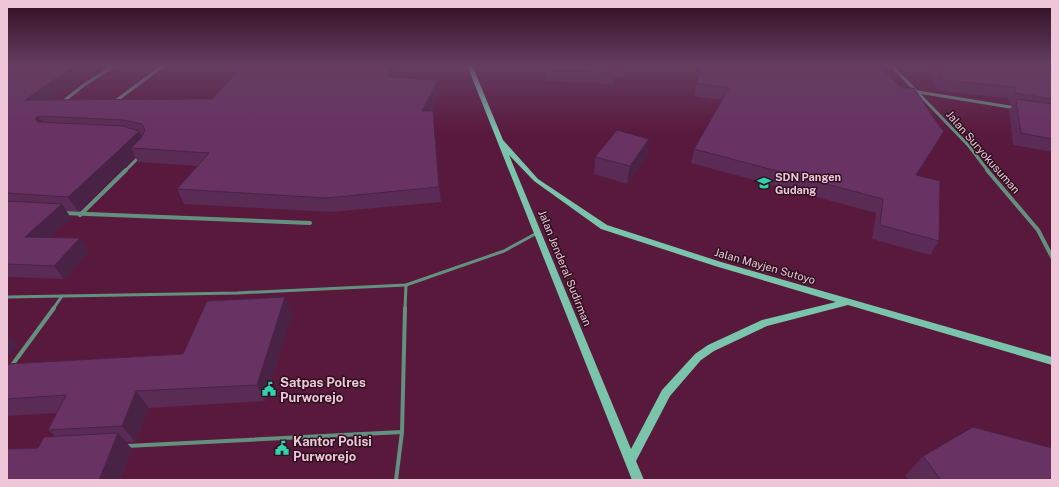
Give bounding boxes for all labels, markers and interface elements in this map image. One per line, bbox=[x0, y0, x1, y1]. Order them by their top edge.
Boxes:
street label: Jalan Suryokusuman bbox=[944, 108, 1022, 196]
place label: SDN Pangen Gudang bbox=[775, 171, 841, 196]
school or university icon: SDN Pangen Gudang bbox=[756, 175, 772, 191]
street label: Jalan Jenderal Sudirman bbox=[536, 208, 594, 328]
street label: Jalan Mayjen Sutoyo bbox=[713, 246, 817, 286]
place label: Satpas Polres Purworejo bbox=[280, 375, 366, 405]
public building icon: Satpas Polres Purworejo bbox=[261, 381, 277, 397]
place label: Kantor Polisi Purworejo bbox=[293, 434, 372, 464]
public building icon: Kantor Polisi Purworejo bbox=[274, 440, 290, 456]

